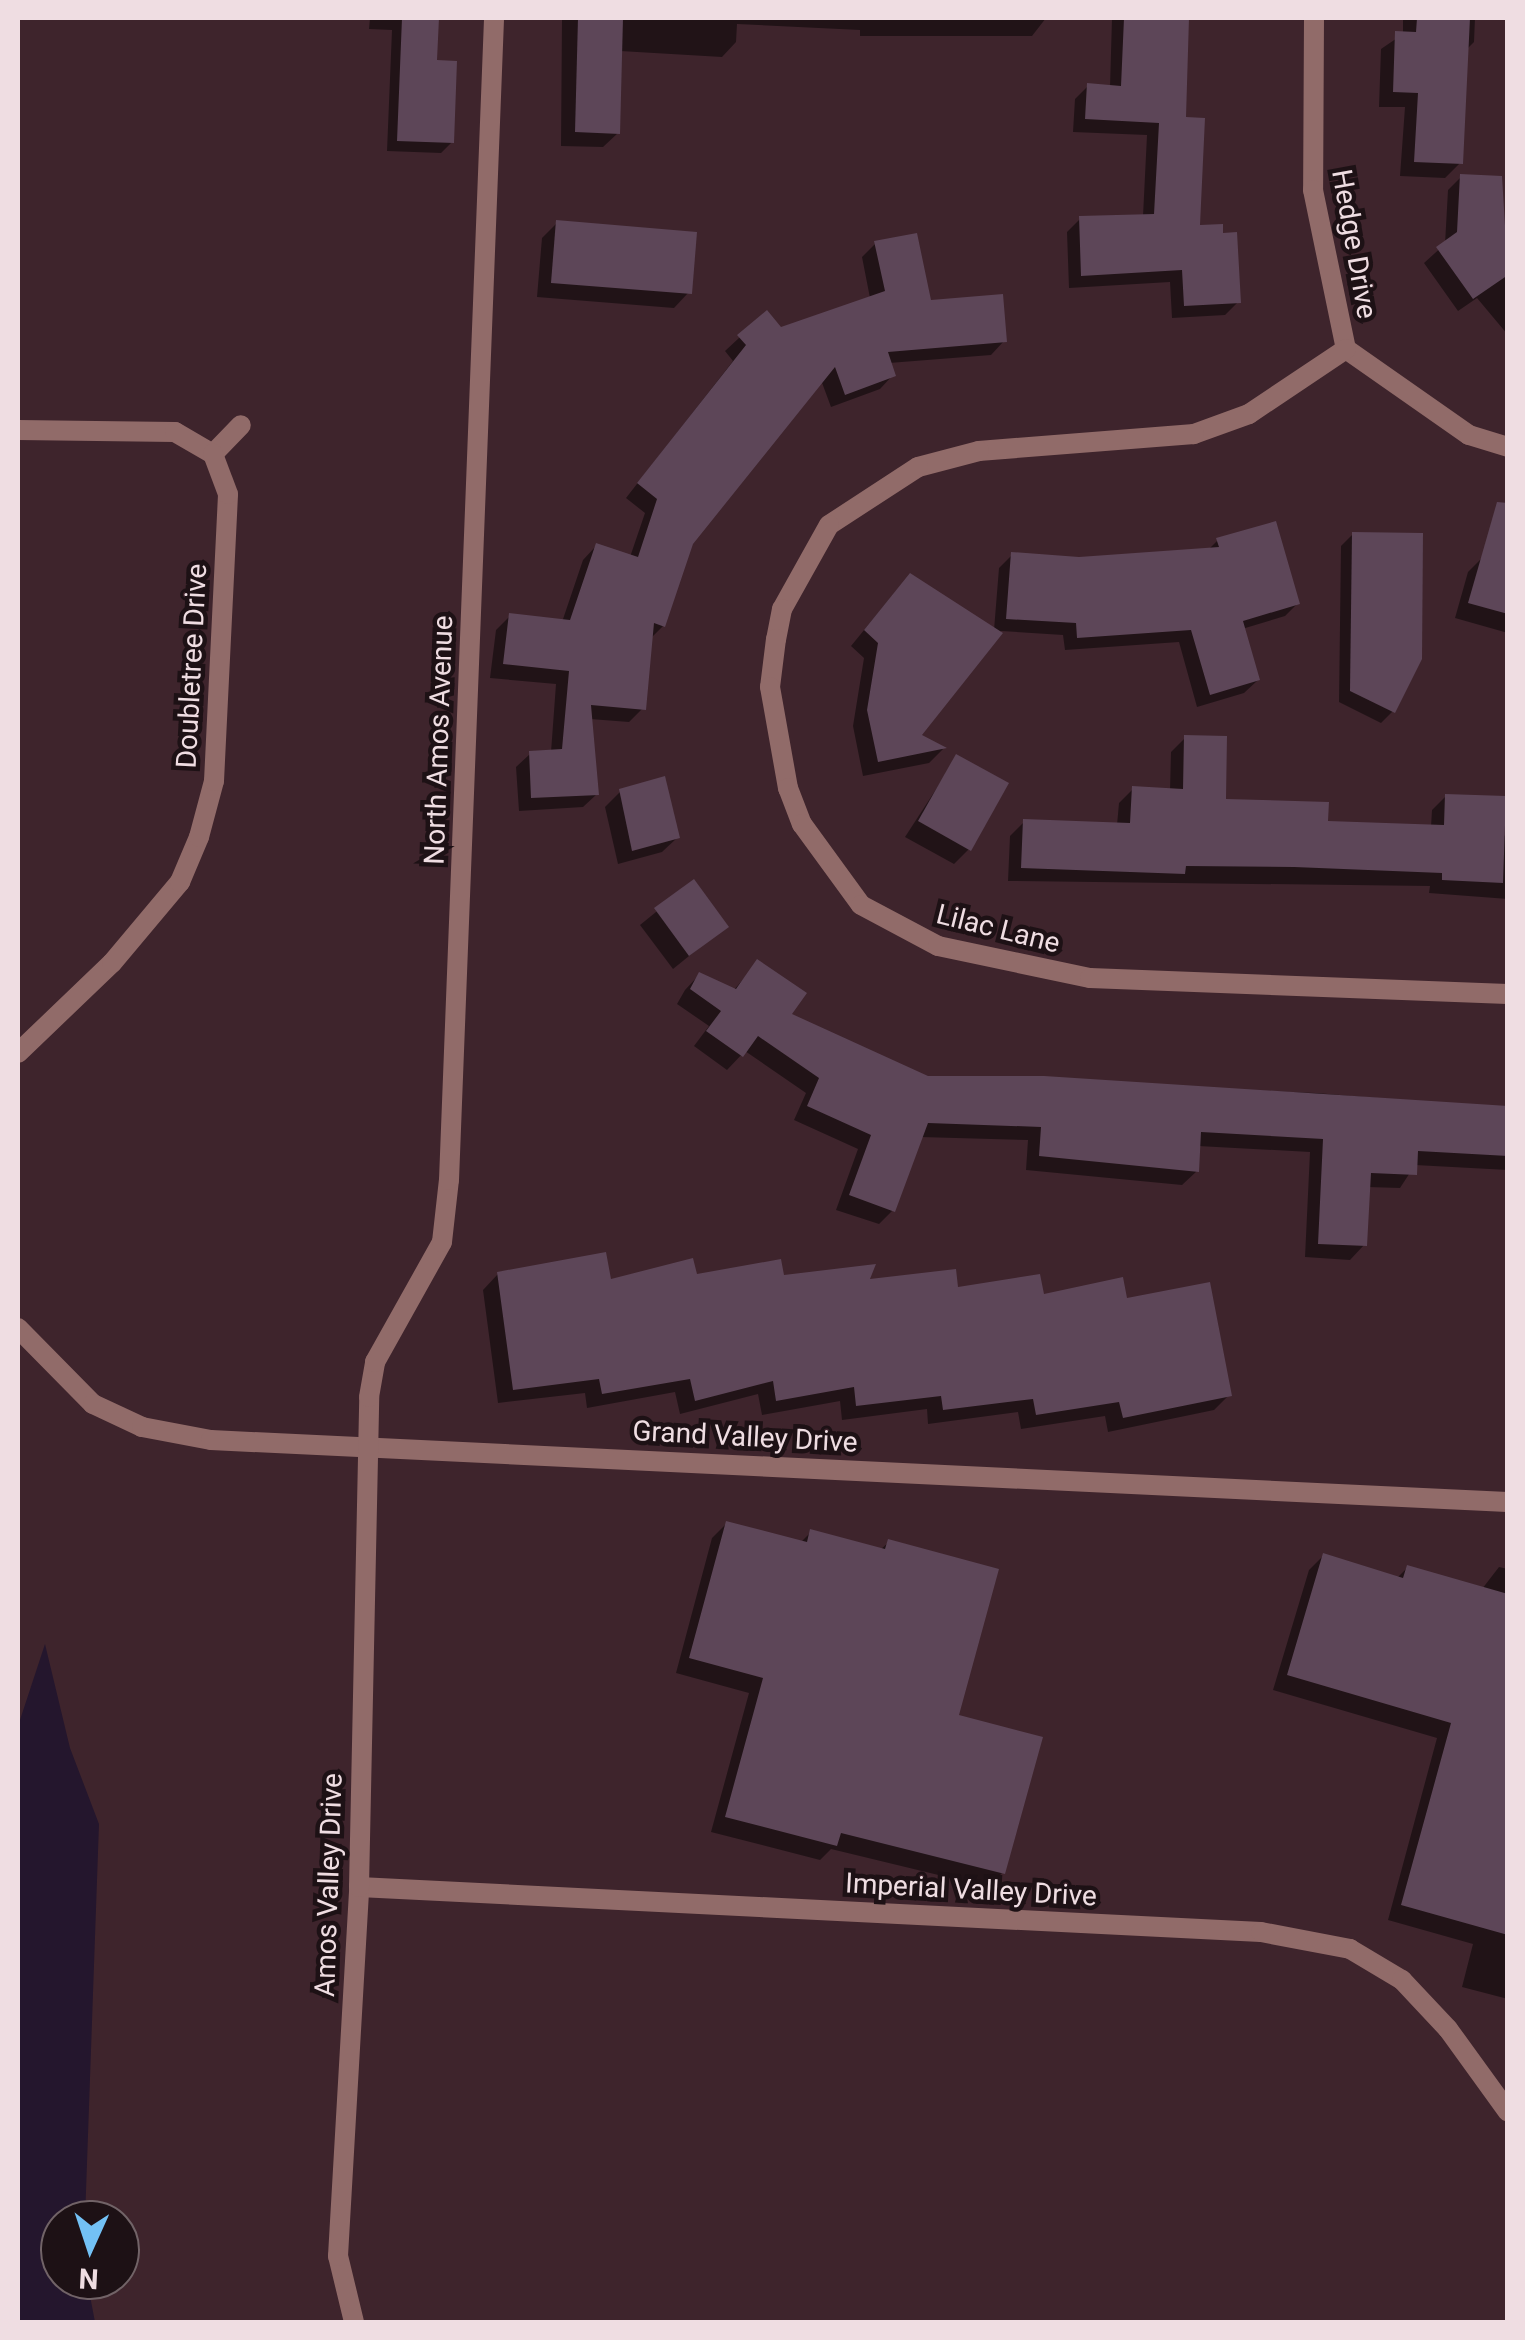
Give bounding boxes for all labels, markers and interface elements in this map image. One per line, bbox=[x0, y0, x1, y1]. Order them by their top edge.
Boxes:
street label: Hedge Drive bbox=[1324, 167, 1384, 321]
street label: Doubletree Drive bbox=[170, 563, 214, 769]
street label: North Amos Avenue bbox=[418, 615, 460, 865]
street label: Lilac Lane bbox=[933, 897, 1063, 961]
street label: Grand Valley Drive bbox=[632, 1414, 858, 1460]
street label: Amos Valley Drive bbox=[308, 1772, 350, 1998]
street label: Imperial Valley Drive bbox=[844, 1867, 1098, 1913]
north arrow bbox=[40, 2200, 140, 2300]
text: N bbox=[78, 2261, 99, 2295]

